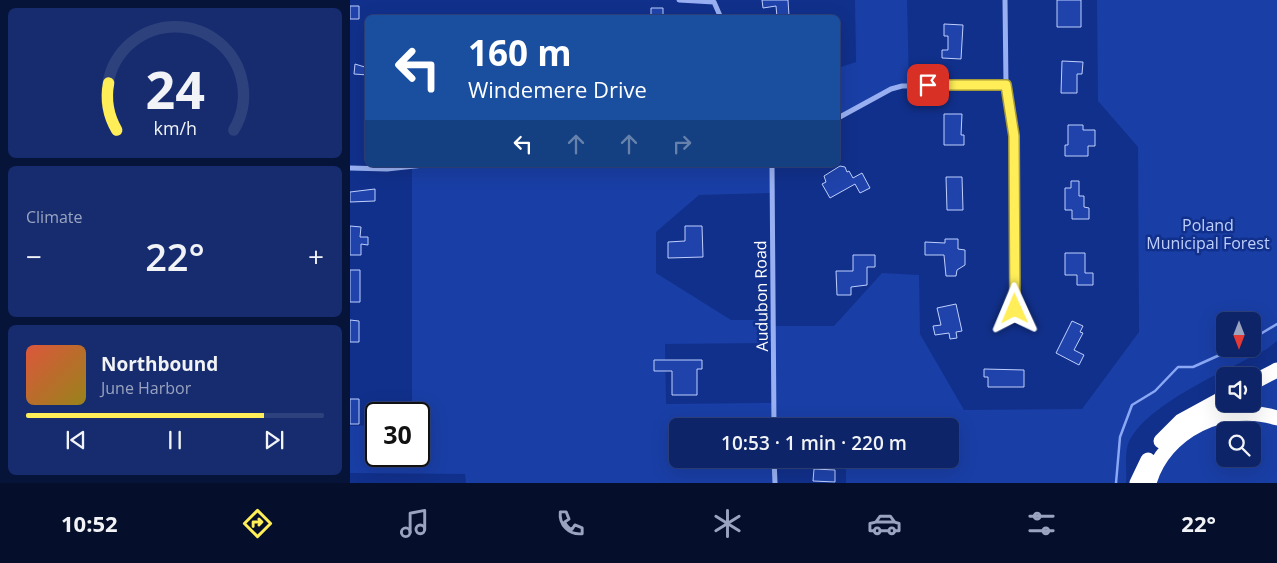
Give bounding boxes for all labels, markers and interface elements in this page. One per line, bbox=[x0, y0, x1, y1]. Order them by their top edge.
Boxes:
text: 160 m bbox=[468, 29, 572, 76]
icon: left bbox=[385, 35, 450, 100]
text: 24 bbox=[145, 53, 205, 124]
pin bbox=[907, 64, 949, 106]
icon: arrive bbox=[914, 71, 942, 99]
text: Windemere Drive bbox=[468, 74, 647, 104]
text: km/h bbox=[153, 116, 197, 140]
icon: left bbox=[509, 130, 537, 158]
icon: ahead bbox=[562, 130, 590, 158]
icon: ahead bbox=[615, 130, 643, 158]
icon: right bbox=[668, 130, 696, 158]
text: Climate bbox=[26, 206, 83, 228]
park label: Poland Municipal Forest bbox=[1146, 214, 1270, 254]
text: 22° bbox=[145, 230, 205, 282]
text: − bbox=[26, 237, 42, 275]
text: + bbox=[308, 237, 324, 275]
street label: Audubon Road bbox=[749, 240, 773, 352]
position arrow bbox=[988, 282, 1040, 334]
north arrow bbox=[1216, 312, 1261, 358]
map controls bbox=[1216, 312, 1261, 467]
text: Northbound bbox=[101, 351, 218, 377]
button: sound bbox=[1216, 367, 1261, 412]
text: June Harbor bbox=[101, 377, 191, 399]
speed limit sign: 30 bbox=[365, 402, 430, 467]
button: search bbox=[1216, 422, 1261, 467]
icon: previous bbox=[62, 426, 90, 454]
icon: pause bbox=[161, 426, 189, 454]
icon: next bbox=[260, 426, 288, 454]
text: 10:53 · 1 min · 220 m bbox=[721, 430, 907, 456]
icon: directions bbox=[240, 506, 275, 541]
icon: music bbox=[397, 506, 432, 541]
icon: phone bbox=[553, 506, 588, 541]
icon: climate bbox=[710, 506, 745, 541]
icon: car bbox=[867, 506, 902, 541]
icon: filters bbox=[1024, 506, 1059, 541]
text: 10:52 bbox=[61, 508, 118, 538]
text: 22° bbox=[1181, 508, 1216, 538]

